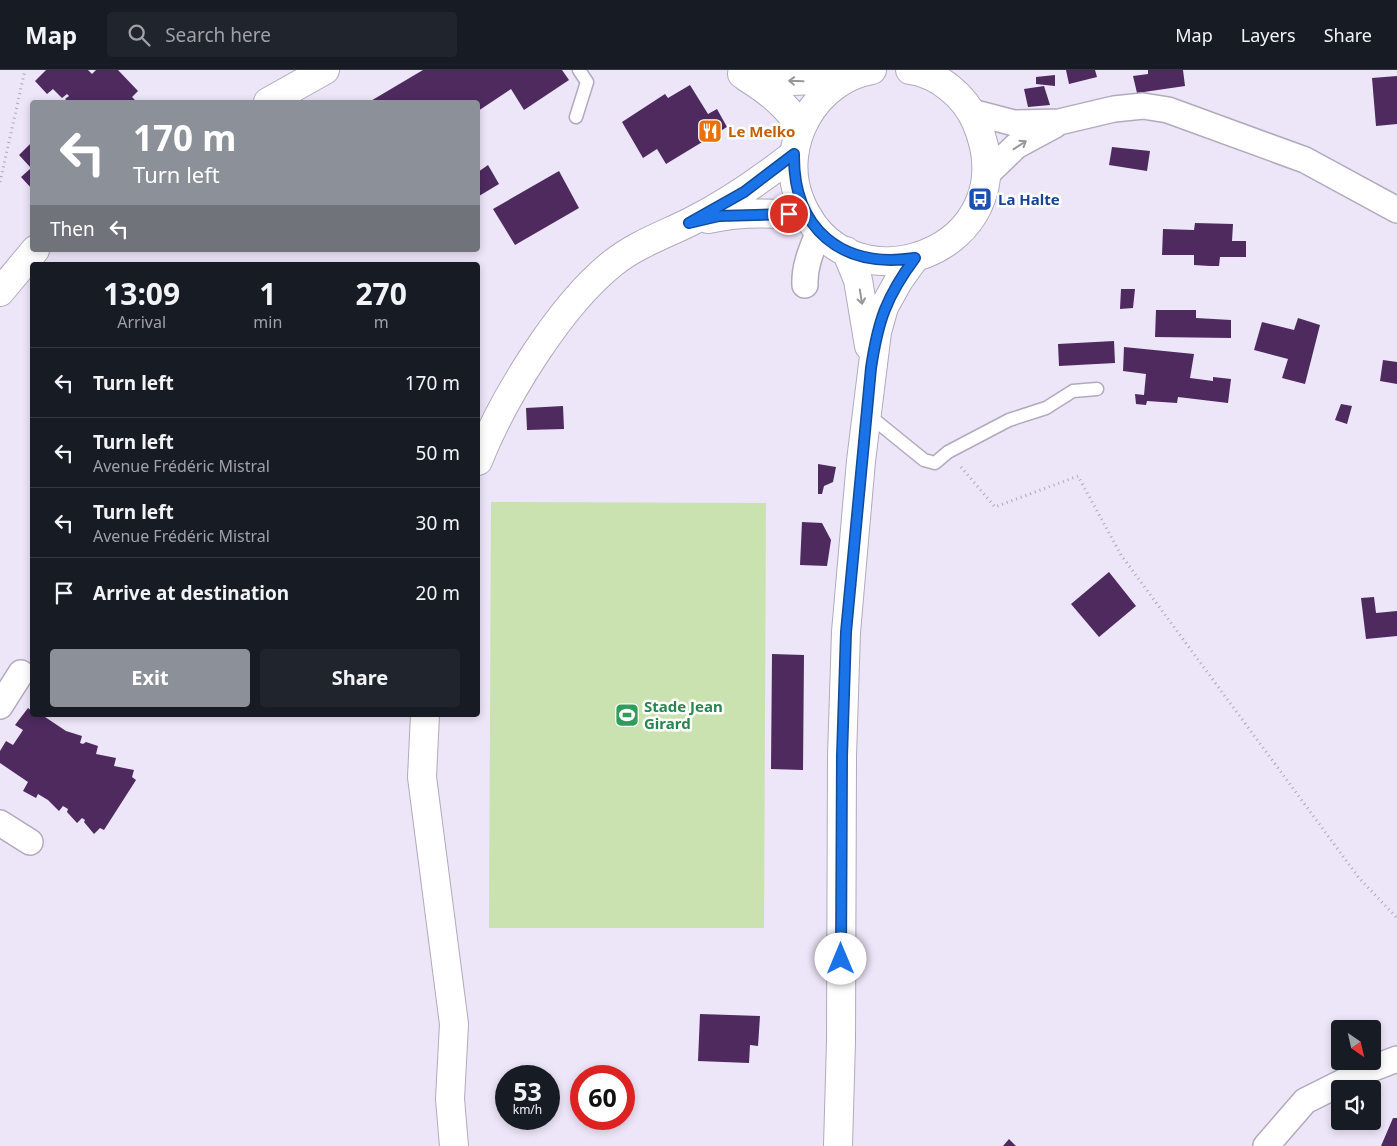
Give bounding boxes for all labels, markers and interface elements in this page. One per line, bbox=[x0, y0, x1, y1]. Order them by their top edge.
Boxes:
search box bbox=[107, 12, 457, 57]
text: Map bbox=[25, 18, 77, 51]
icon: search bbox=[125, 21, 153, 49]
text: Search here bbox=[165, 22, 271, 48]
text: Map bbox=[1175, 23, 1213, 47]
text: Layers bbox=[1241, 23, 1296, 47]
text: Share bbox=[1324, 23, 1372, 47]
one-way arrow bbox=[788, 76, 804, 85]
text: 170 m bbox=[133, 114, 236, 161]
restaurant icon: Le Melko bbox=[697, 118, 723, 144]
icon: left bbox=[50, 120, 115, 185]
place label: Le Melko bbox=[728, 121, 796, 141]
one-way arrow bbox=[1013, 139, 1027, 150]
text: Turn left bbox=[133, 159, 220, 189]
bus stop icon: La Halte bbox=[967, 186, 993, 212]
place label: La Halte bbox=[998, 189, 1060, 209]
pin bbox=[768, 193, 810, 235]
icon: arrive bbox=[775, 200, 803, 228]
icon: left bbox=[105, 215, 133, 243]
text: Then bbox=[50, 216, 95, 242]
text: 13:09 bbox=[103, 273, 180, 314]
text: 1 bbox=[259, 273, 276, 314]
text: 270 bbox=[355, 273, 407, 314]
one-way arrow bbox=[856, 289, 866, 305]
text: Arrival bbox=[117, 311, 166, 333]
text: min bbox=[253, 311, 282, 333]
text: m bbox=[374, 311, 389, 333]
icon: left bbox=[50, 369, 78, 397]
text: Turn left bbox=[93, 370, 174, 396]
text: 170 m bbox=[405, 370, 460, 396]
text: Turn left bbox=[93, 429, 174, 455]
icon: left bbox=[50, 439, 78, 467]
text: 50 m bbox=[416, 440, 460, 466]
text: Avenue Frédéric Mistral bbox=[93, 455, 270, 477]
text: Turn left bbox=[93, 499, 174, 525]
icon: left bbox=[50, 509, 78, 537]
text: 30 m bbox=[416, 510, 460, 536]
text: Avenue Frédéric Mistral bbox=[93, 525, 270, 547]
icon: arrive bbox=[50, 579, 78, 607]
text: Arrive at destination bbox=[93, 580, 289, 606]
text: 20 m bbox=[416, 580, 460, 606]
button: Exit bbox=[50, 649, 250, 707]
button: Share bbox=[260, 649, 460, 707]
place label: Stade Jean Girard bbox=[644, 696, 723, 733]
sports icon: Stade Jean Girard bbox=[614, 702, 640, 728]
position arrow bbox=[814, 932, 866, 984]
north arrow bbox=[1331, 1020, 1381, 1070]
map controls bbox=[1331, 1020, 1381, 1130]
speed limit sign: 60 bbox=[570, 1065, 635, 1130]
text: 53 bbox=[513, 1074, 542, 1108]
button: sound bbox=[1331, 1080, 1381, 1130]
text: km/h bbox=[513, 1101, 542, 1118]

